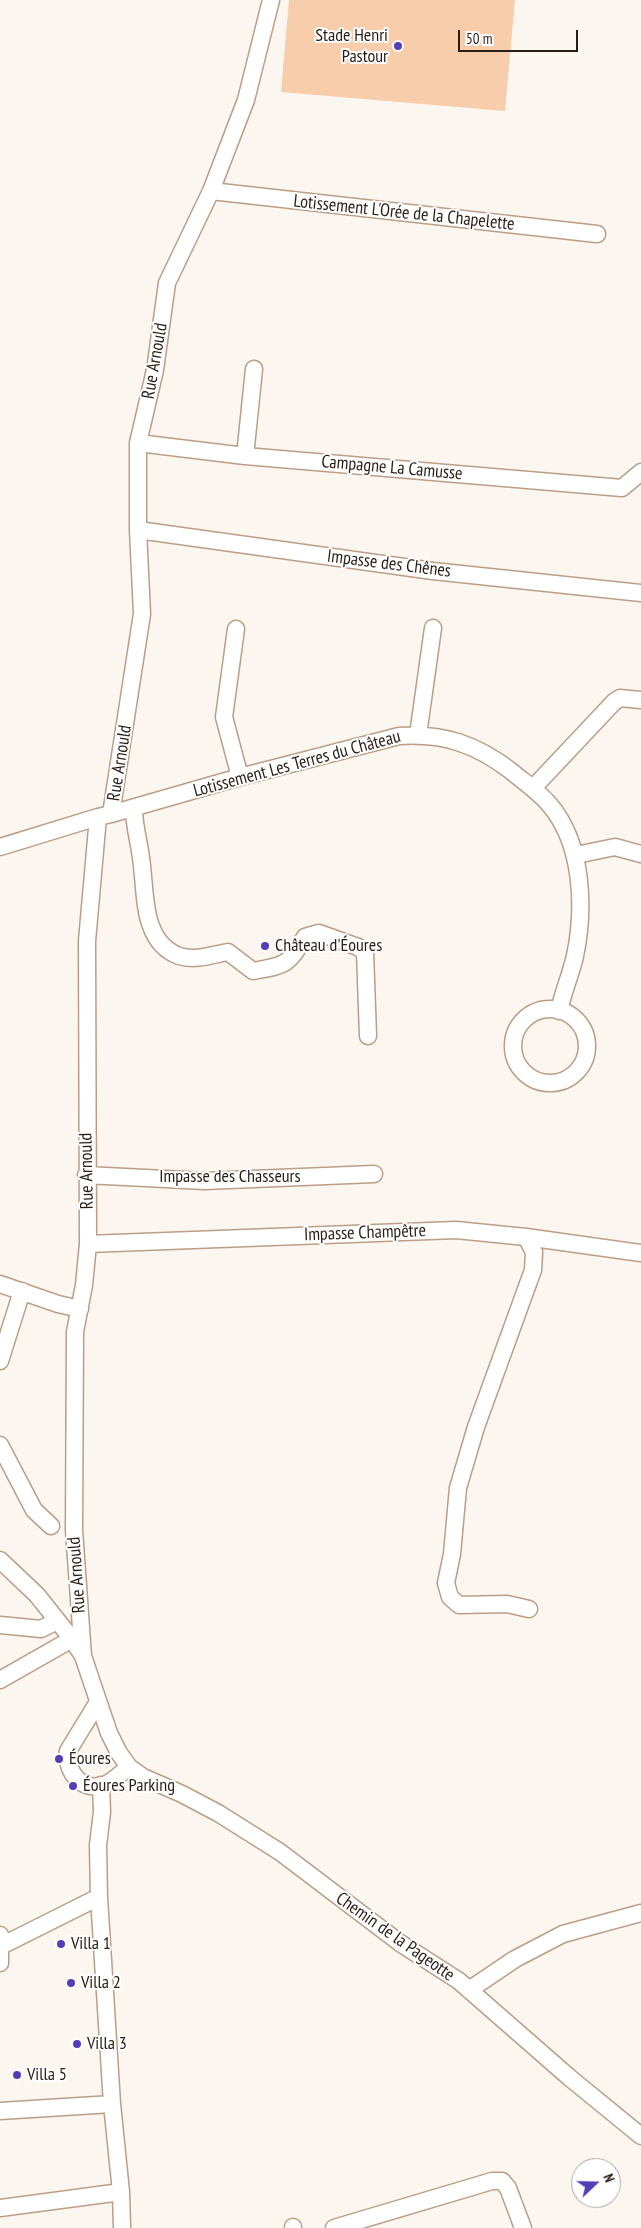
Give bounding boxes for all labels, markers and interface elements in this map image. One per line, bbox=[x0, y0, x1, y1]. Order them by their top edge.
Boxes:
scale bar bbox=[461, 20, 581, 52]
place label: Stade Henri Pastour bbox=[315, 25, 388, 68]
text: 50 m bbox=[466, 29, 492, 48]
marker: Stade Henri Pastour bbox=[392, 40, 404, 52]
street label: Lotissement L'Orée de la Chapelette bbox=[292, 191, 516, 235]
street label: Rue Arnould bbox=[138, 321, 172, 401]
street label: Campagne La Camusse bbox=[321, 451, 463, 485]
street label: Impasse des Chênes bbox=[326, 546, 452, 582]
street label: Rue Arnould bbox=[103, 723, 137, 803]
street label: Lotissement Les Terres du Château bbox=[191, 726, 403, 802]
place label: Château d'Éoures bbox=[275, 935, 382, 957]
marker: Château d'Éoures bbox=[259, 940, 271, 952]
street label: Rue Arnould bbox=[76, 1133, 98, 1209]
street label: Impasse des Chasseurs bbox=[159, 1166, 301, 1188]
street label: Impasse Champêtre bbox=[304, 1220, 426, 1246]
street label: Rue Arnould bbox=[64, 1536, 90, 1614]
place label: Éoures bbox=[69, 1748, 111, 1770]
marker: Éoures bbox=[53, 1753, 65, 1765]
place label: Éoures Parking bbox=[83, 1775, 175, 1797]
marker: Éoures Parking bbox=[67, 1780, 79, 1792]
street label: Chemin de la Pageotte bbox=[331, 1888, 459, 1986]
place label: Villa 1 bbox=[71, 1933, 111, 1955]
marker: Villa 1 bbox=[55, 1938, 67, 1950]
place label: Villa 2 bbox=[81, 1972, 121, 1994]
marker: Villa 2 bbox=[65, 1977, 77, 1989]
place label: Villa 3 bbox=[87, 2033, 127, 2055]
marker: Villa 3 bbox=[71, 2038, 83, 2050]
place label: Villa 5 bbox=[27, 2064, 67, 2086]
marker: Villa 5 bbox=[11, 2069, 23, 2081]
north arrow bbox=[571, 2158, 621, 2208]
text: N bbox=[599, 2171, 619, 2185]

